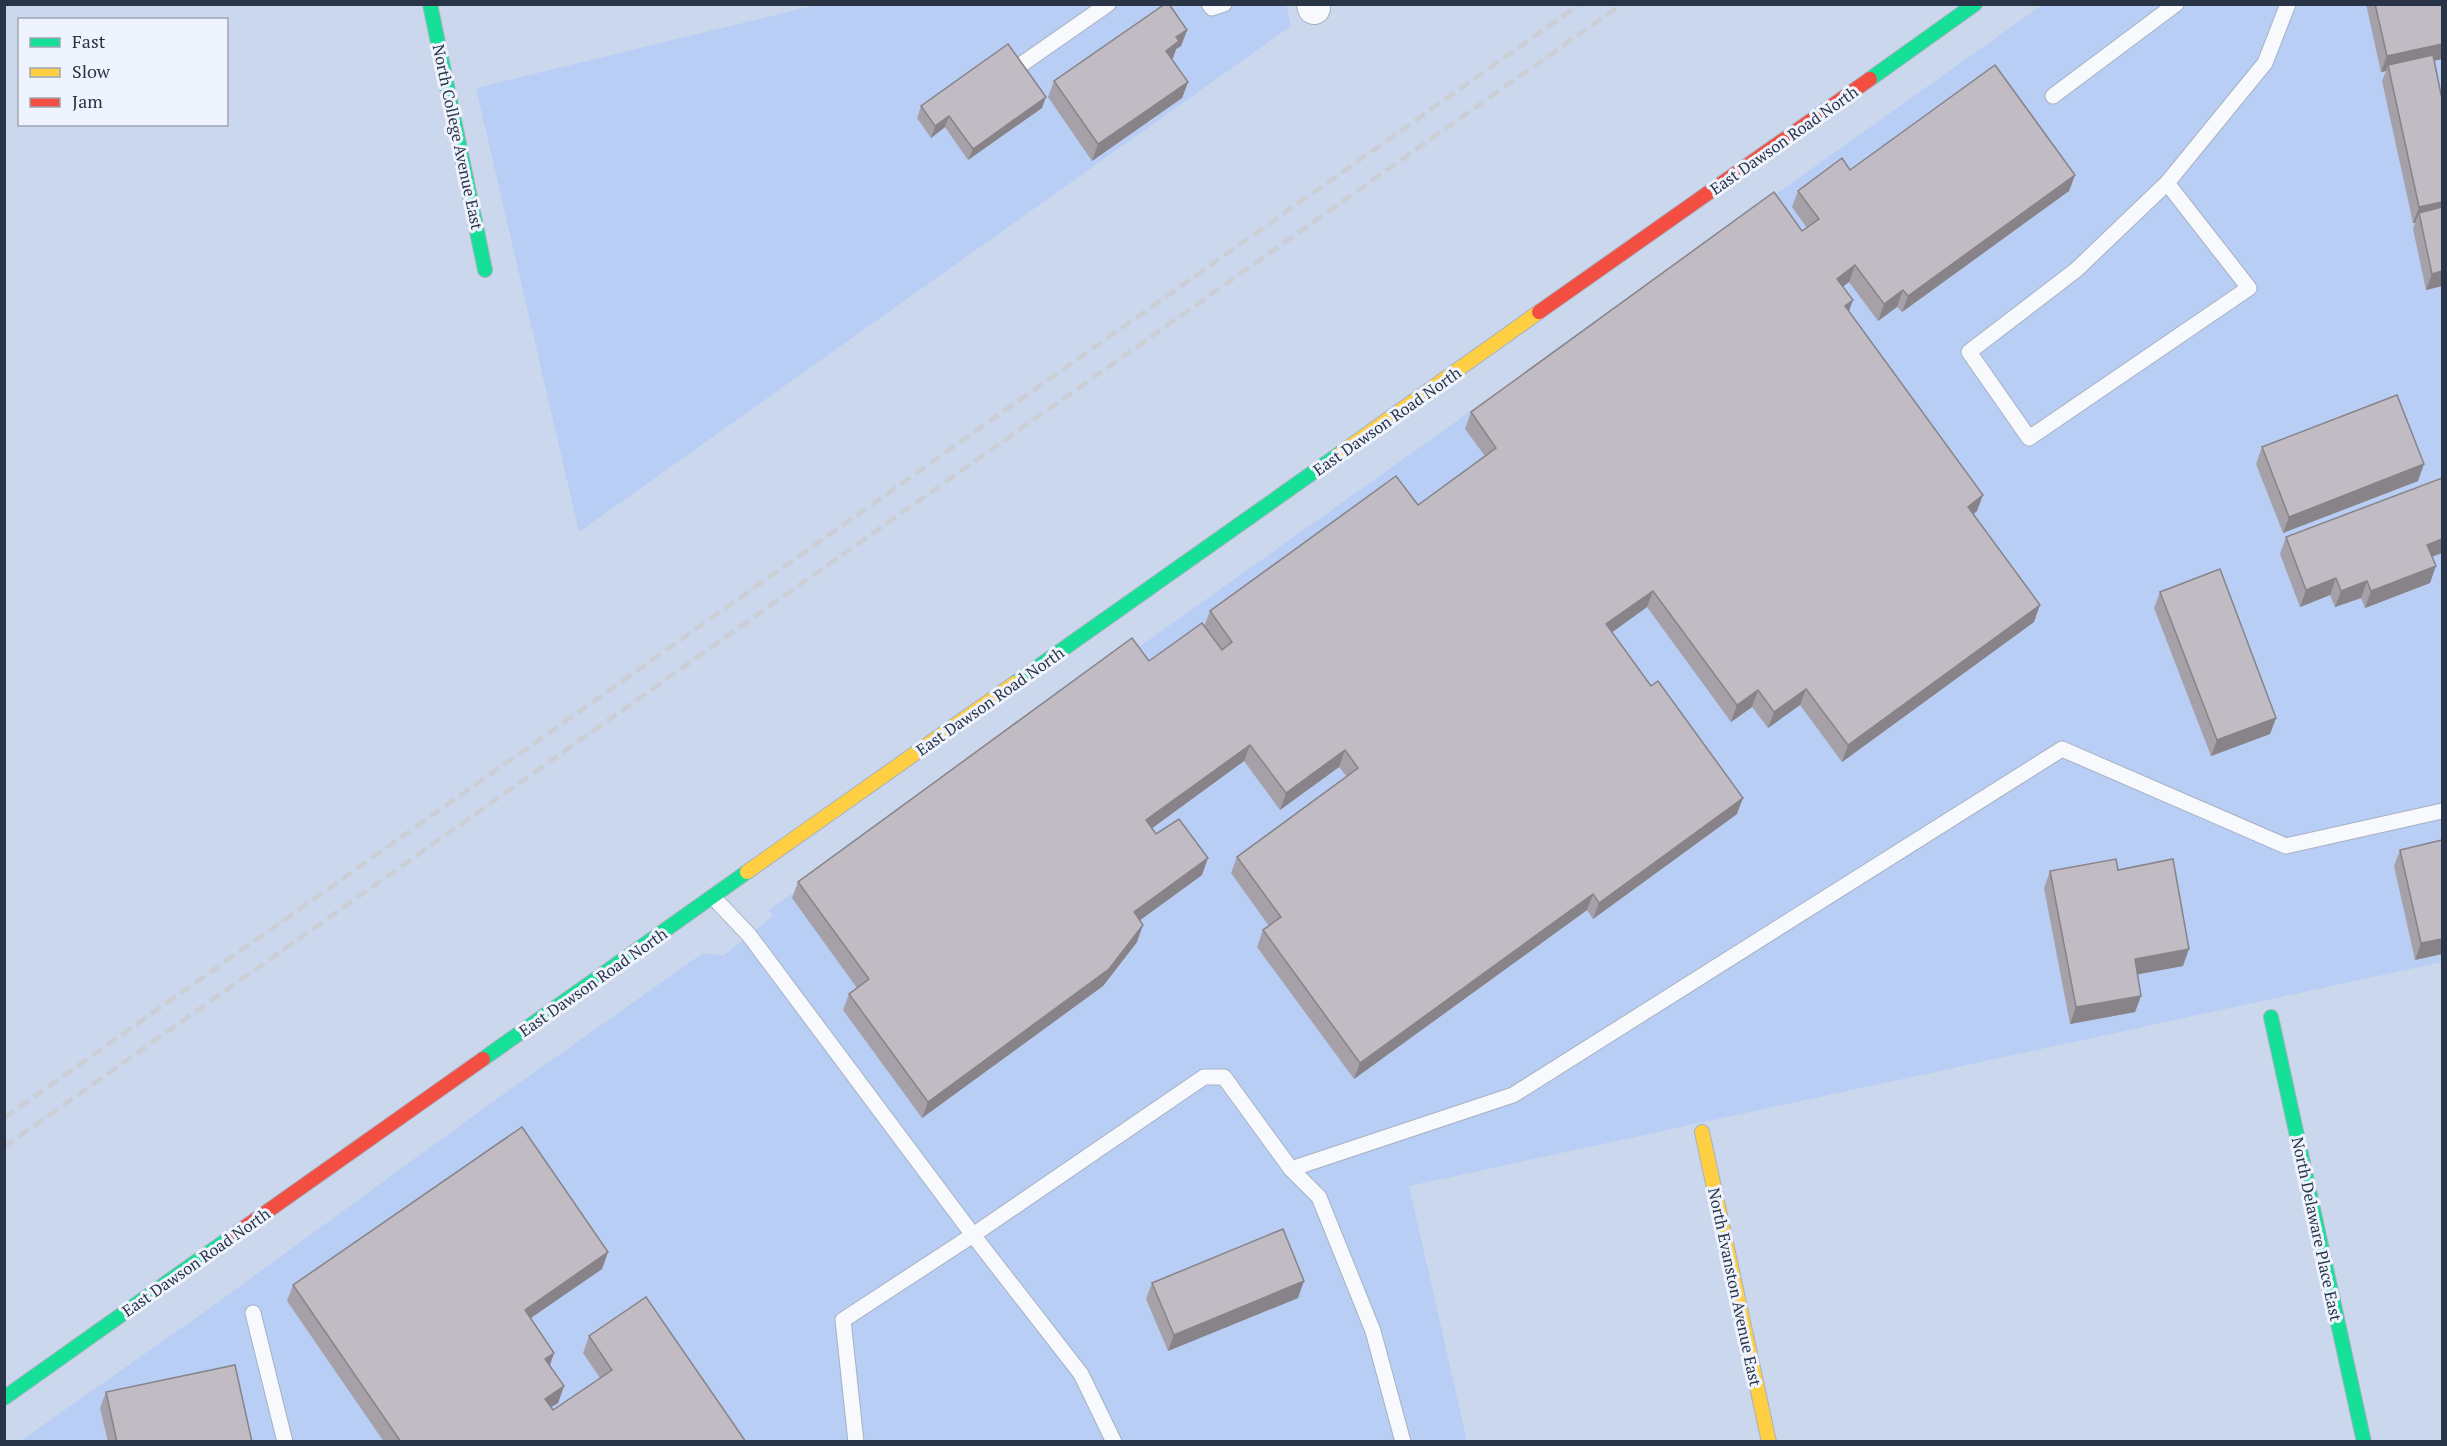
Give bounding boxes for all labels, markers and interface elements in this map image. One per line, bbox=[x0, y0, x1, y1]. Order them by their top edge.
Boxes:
legend bbox=[18, 18, 228, 126]
text: Fast bbox=[72, 29, 106, 53]
street label: North College Avenue East bbox=[428, 42, 488, 232]
text: Slow bbox=[72, 59, 111, 83]
street label: East Dawson Road North bbox=[1706, 80, 1863, 199]
text: Jam bbox=[72, 89, 103, 113]
street label: East Dawson Road North bbox=[1309, 361, 1466, 480]
street label: East Dawson Road North bbox=[912, 641, 1069, 760]
street label: East Dawson Road North bbox=[515, 922, 672, 1041]
street label: North Delaware Place East bbox=[2287, 1135, 2347, 1323]
street label: North Evanston Avenue East bbox=[1703, 1186, 1767, 1388]
street label: East Dawson Road North bbox=[118, 1202, 275, 1321]

